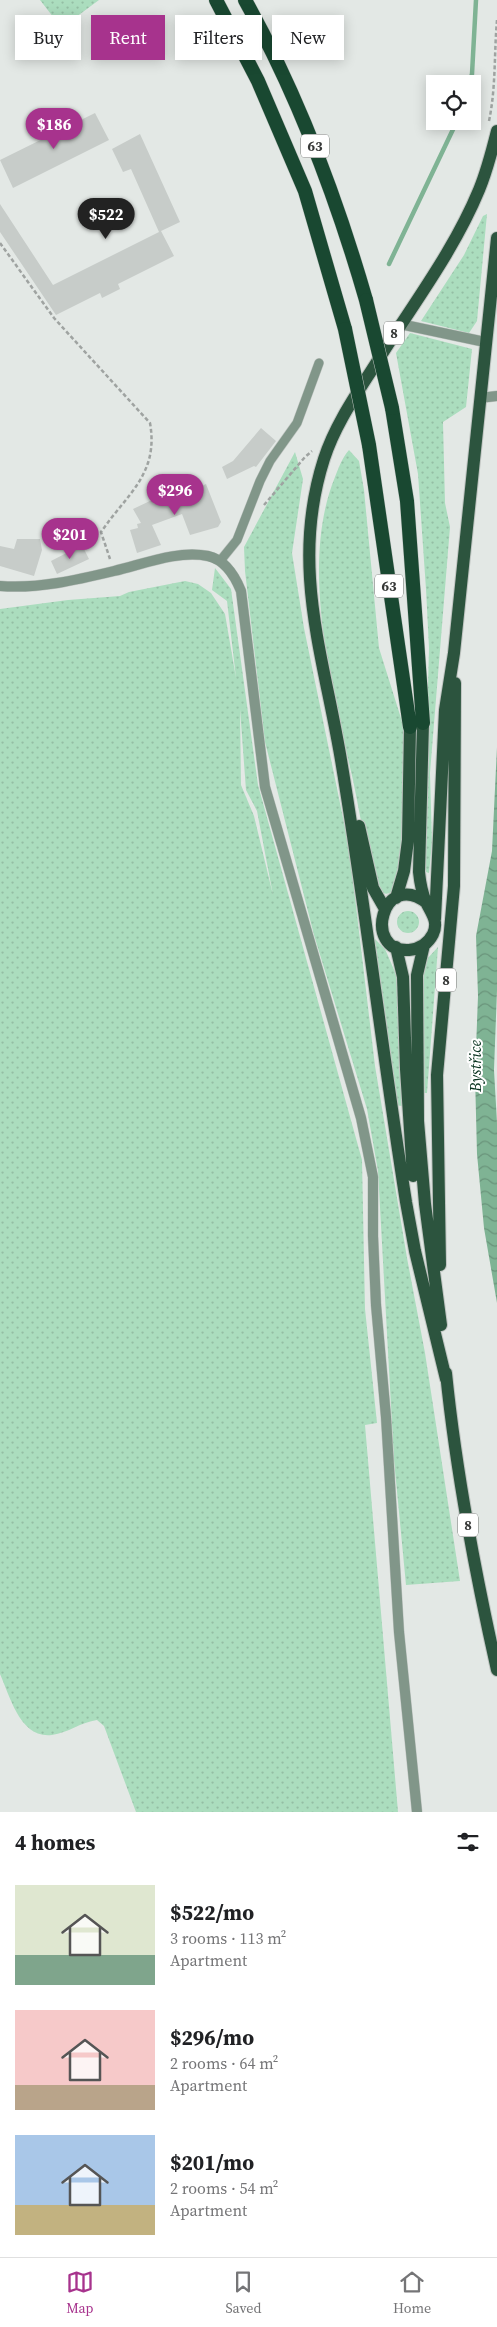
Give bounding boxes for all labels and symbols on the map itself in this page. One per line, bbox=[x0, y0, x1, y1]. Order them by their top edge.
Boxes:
pin: $186 bbox=[24, 108, 84, 150]
road number: 63 bbox=[301, 134, 329, 158]
pin: $522 bbox=[76, 198, 136, 240]
road number: 8 bbox=[384, 322, 404, 344]
pin: $296 bbox=[145, 474, 205, 516]
pin: $201 bbox=[40, 518, 100, 560]
road number: 63 bbox=[375, 574, 403, 598]
road number: 8 bbox=[436, 968, 456, 992]
water label: Bystřice bbox=[464, 1039, 486, 1093]
road number: 8 bbox=[458, 1514, 478, 1536]

